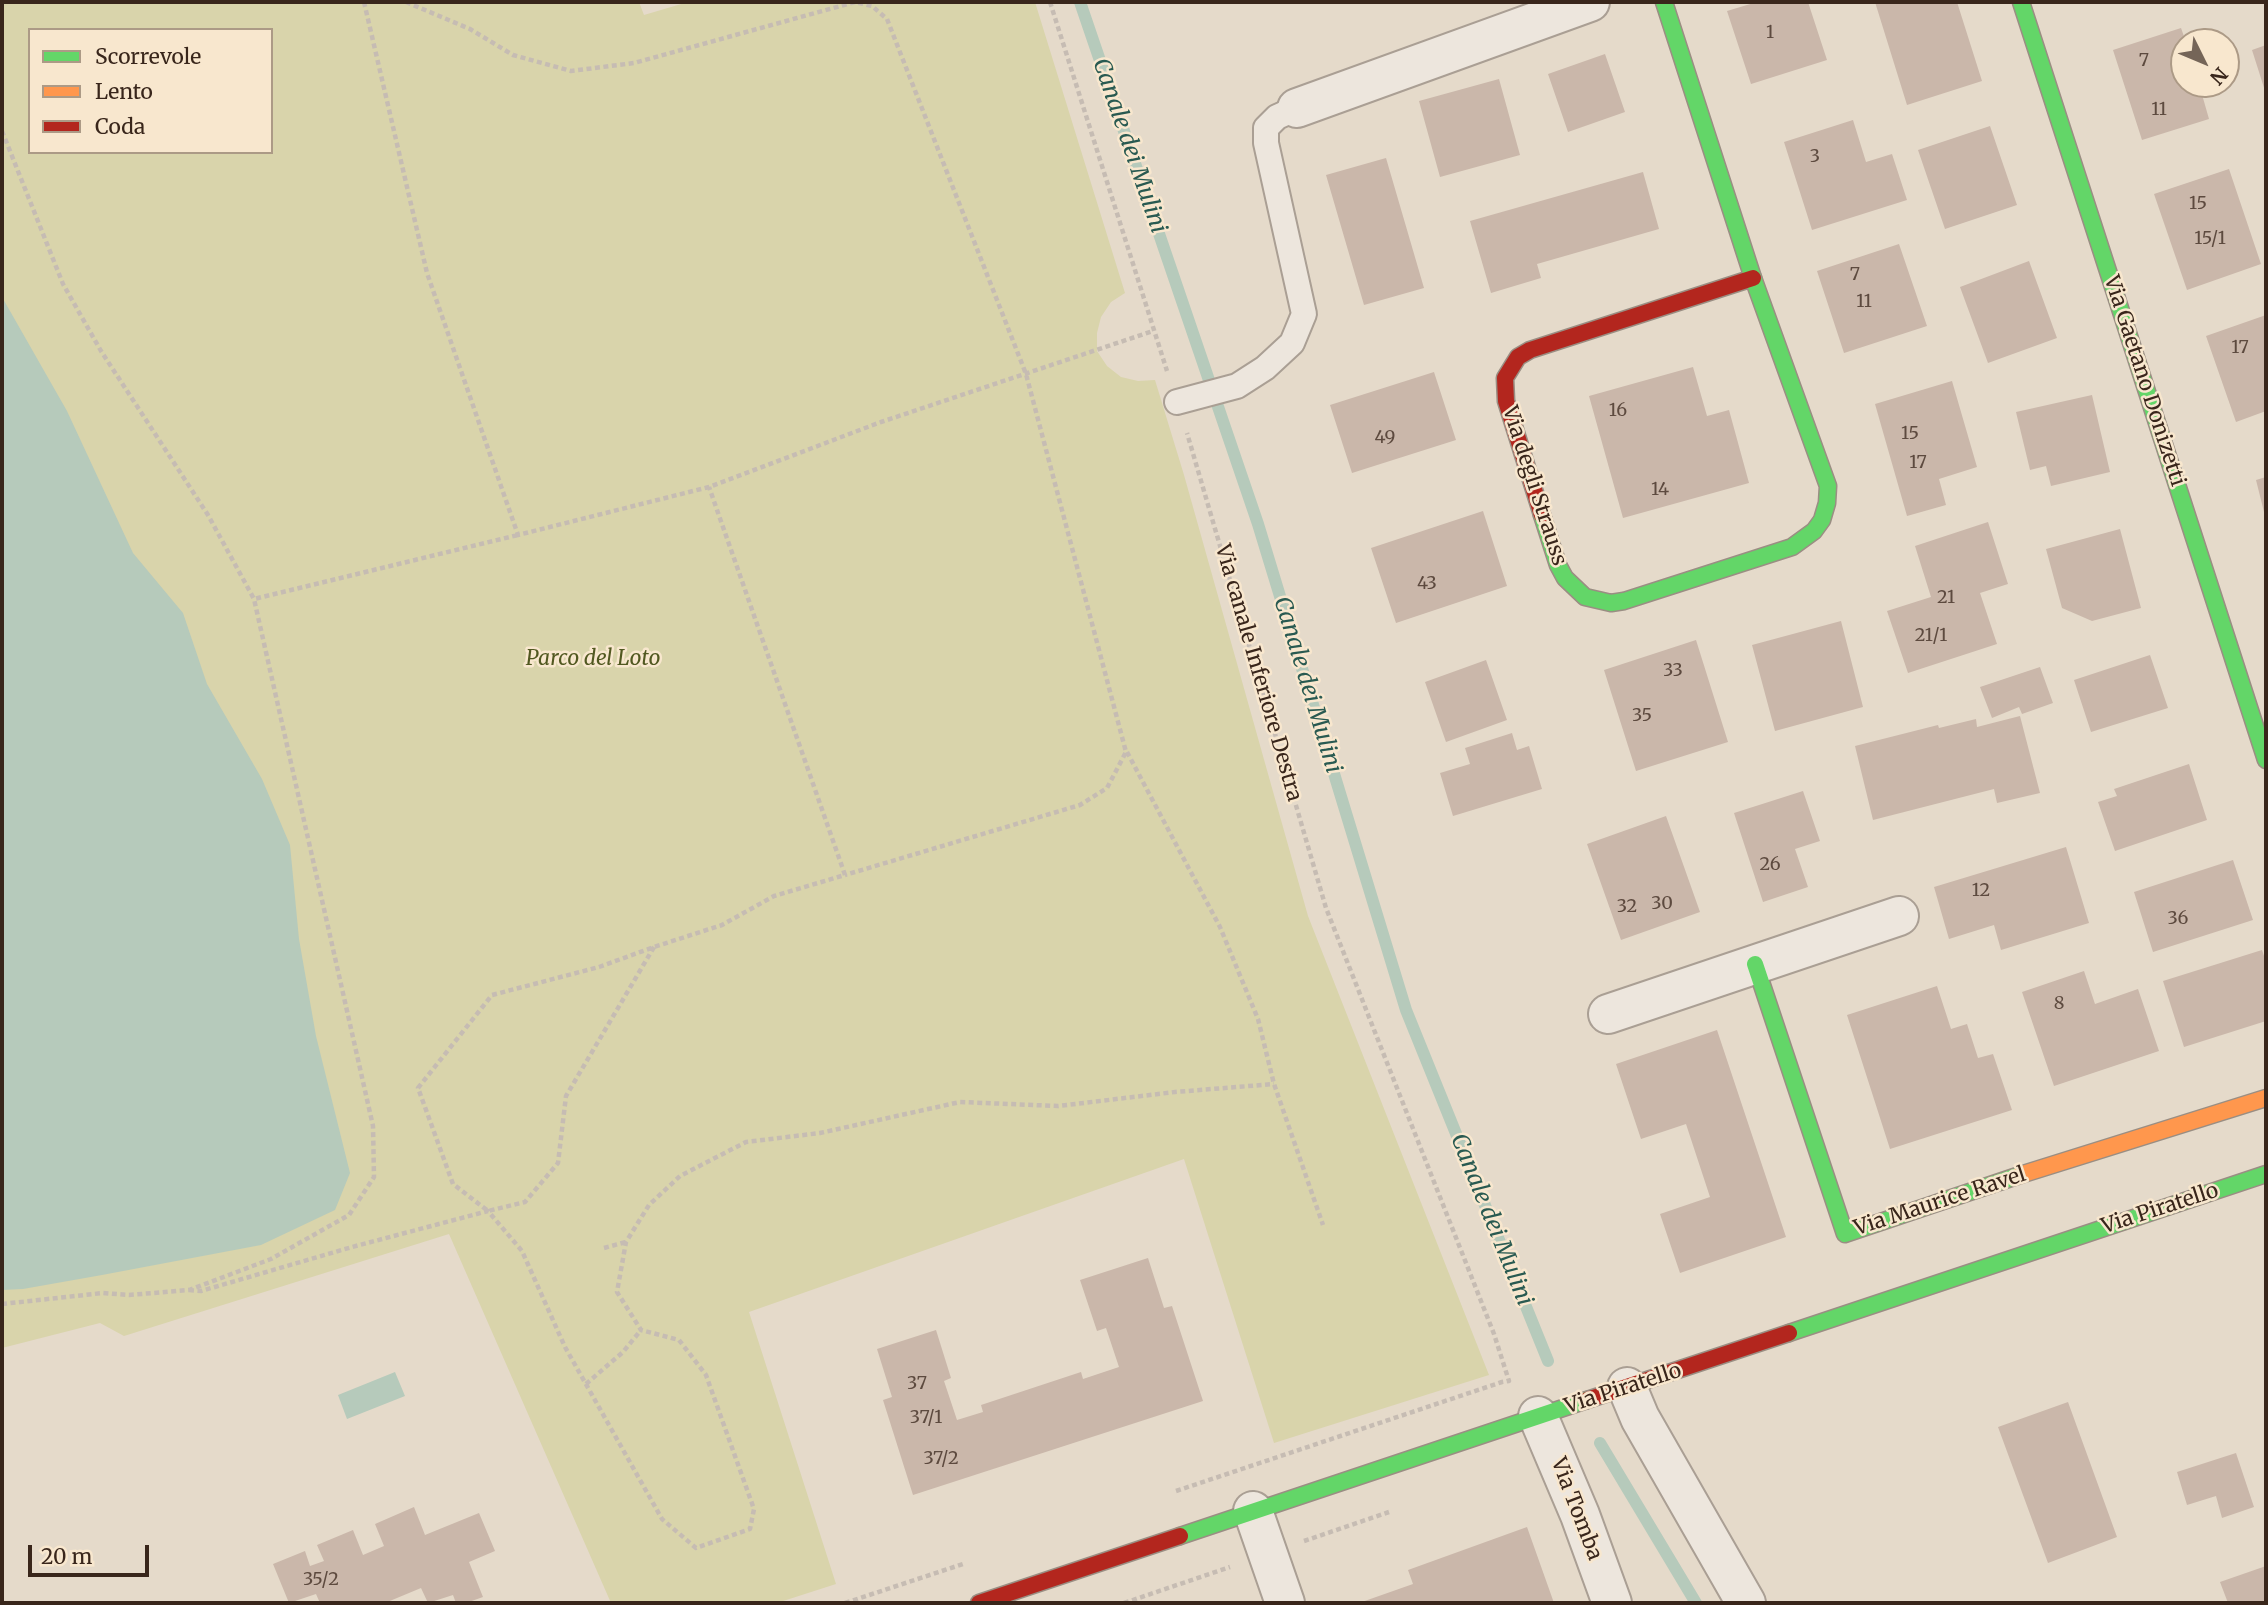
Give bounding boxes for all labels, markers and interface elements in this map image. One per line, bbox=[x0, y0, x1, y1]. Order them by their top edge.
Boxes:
house number: 1 bbox=[1766, 22, 1774, 44]
legend bbox=[28, 28, 273, 154]
north arrow bbox=[2170, 28, 2240, 98]
text: Scorrevole bbox=[95, 43, 201, 70]
house number: 7 bbox=[2139, 50, 2149, 72]
water label: Canale dei Mulini bbox=[1086, 55, 1172, 237]
text: N bbox=[2205, 62, 2233, 90]
text: Lento bbox=[95, 78, 153, 105]
house number: 11 bbox=[2151, 99, 2167, 121]
text: Coda bbox=[95, 113, 145, 140]
house number: 3 bbox=[1810, 146, 1820, 168]
house number: 15 bbox=[2189, 193, 2207, 215]
house number: 15/1 bbox=[2194, 228, 2226, 250]
house number: 7 bbox=[1850, 264, 1860, 286]
street label: Via Gaetano Donizetti bbox=[2098, 272, 2190, 490]
house number: 11 bbox=[1856, 291, 1872, 313]
house number: 17 bbox=[2231, 337, 2249, 359]
house number: 16 bbox=[1609, 400, 1627, 422]
street label: Via degli Strauss bbox=[1496, 403, 1572, 569]
house number: 15 bbox=[1901, 423, 1919, 445]
house number: 49 bbox=[1375, 427, 1395, 449]
house number: 17 bbox=[1909, 452, 1927, 474]
house number: 14 bbox=[1651, 479, 1669, 501]
street label: Via canale Inferiore Destra bbox=[1209, 542, 1307, 804]
house number: 43 bbox=[1417, 573, 1437, 595]
house number: 21 bbox=[1937, 587, 1955, 609]
water label: Canale dei Mulini bbox=[1267, 593, 1347, 777]
house number: 21/1 bbox=[1915, 625, 1947, 647]
park label: Parco del Loto bbox=[526, 646, 660, 672]
house number: 33 bbox=[1663, 660, 1683, 682]
house number: 35 bbox=[1632, 705, 1652, 727]
house number: 26 bbox=[1759, 854, 1781, 876]
house number: 12 bbox=[1972, 880, 1990, 902]
house number: 30 bbox=[1651, 893, 1673, 915]
house number: 32 bbox=[1617, 896, 1637, 918]
house number: 36 bbox=[2168, 908, 2188, 930]
house number: 8 bbox=[2054, 993, 2064, 1015]
water label: Canale dei Mulini bbox=[1444, 1130, 1538, 1310]
street label: Via Maurice Ravel bbox=[1851, 1162, 2029, 1242]
street label: Via Piratello bbox=[2098, 1178, 2222, 1240]
street label: Via Piratello bbox=[1561, 1358, 1685, 1420]
house number: 37 bbox=[907, 1373, 927, 1395]
house number: 37/1 bbox=[910, 1407, 942, 1429]
house number: 37/2 bbox=[923, 1448, 959, 1470]
street label: Via Tomba bbox=[1545, 1454, 1607, 1564]
scale bar bbox=[32, 1532, 152, 1576]
text: 20 m bbox=[41, 1543, 92, 1570]
house number: 35/2 bbox=[303, 1569, 339, 1591]

